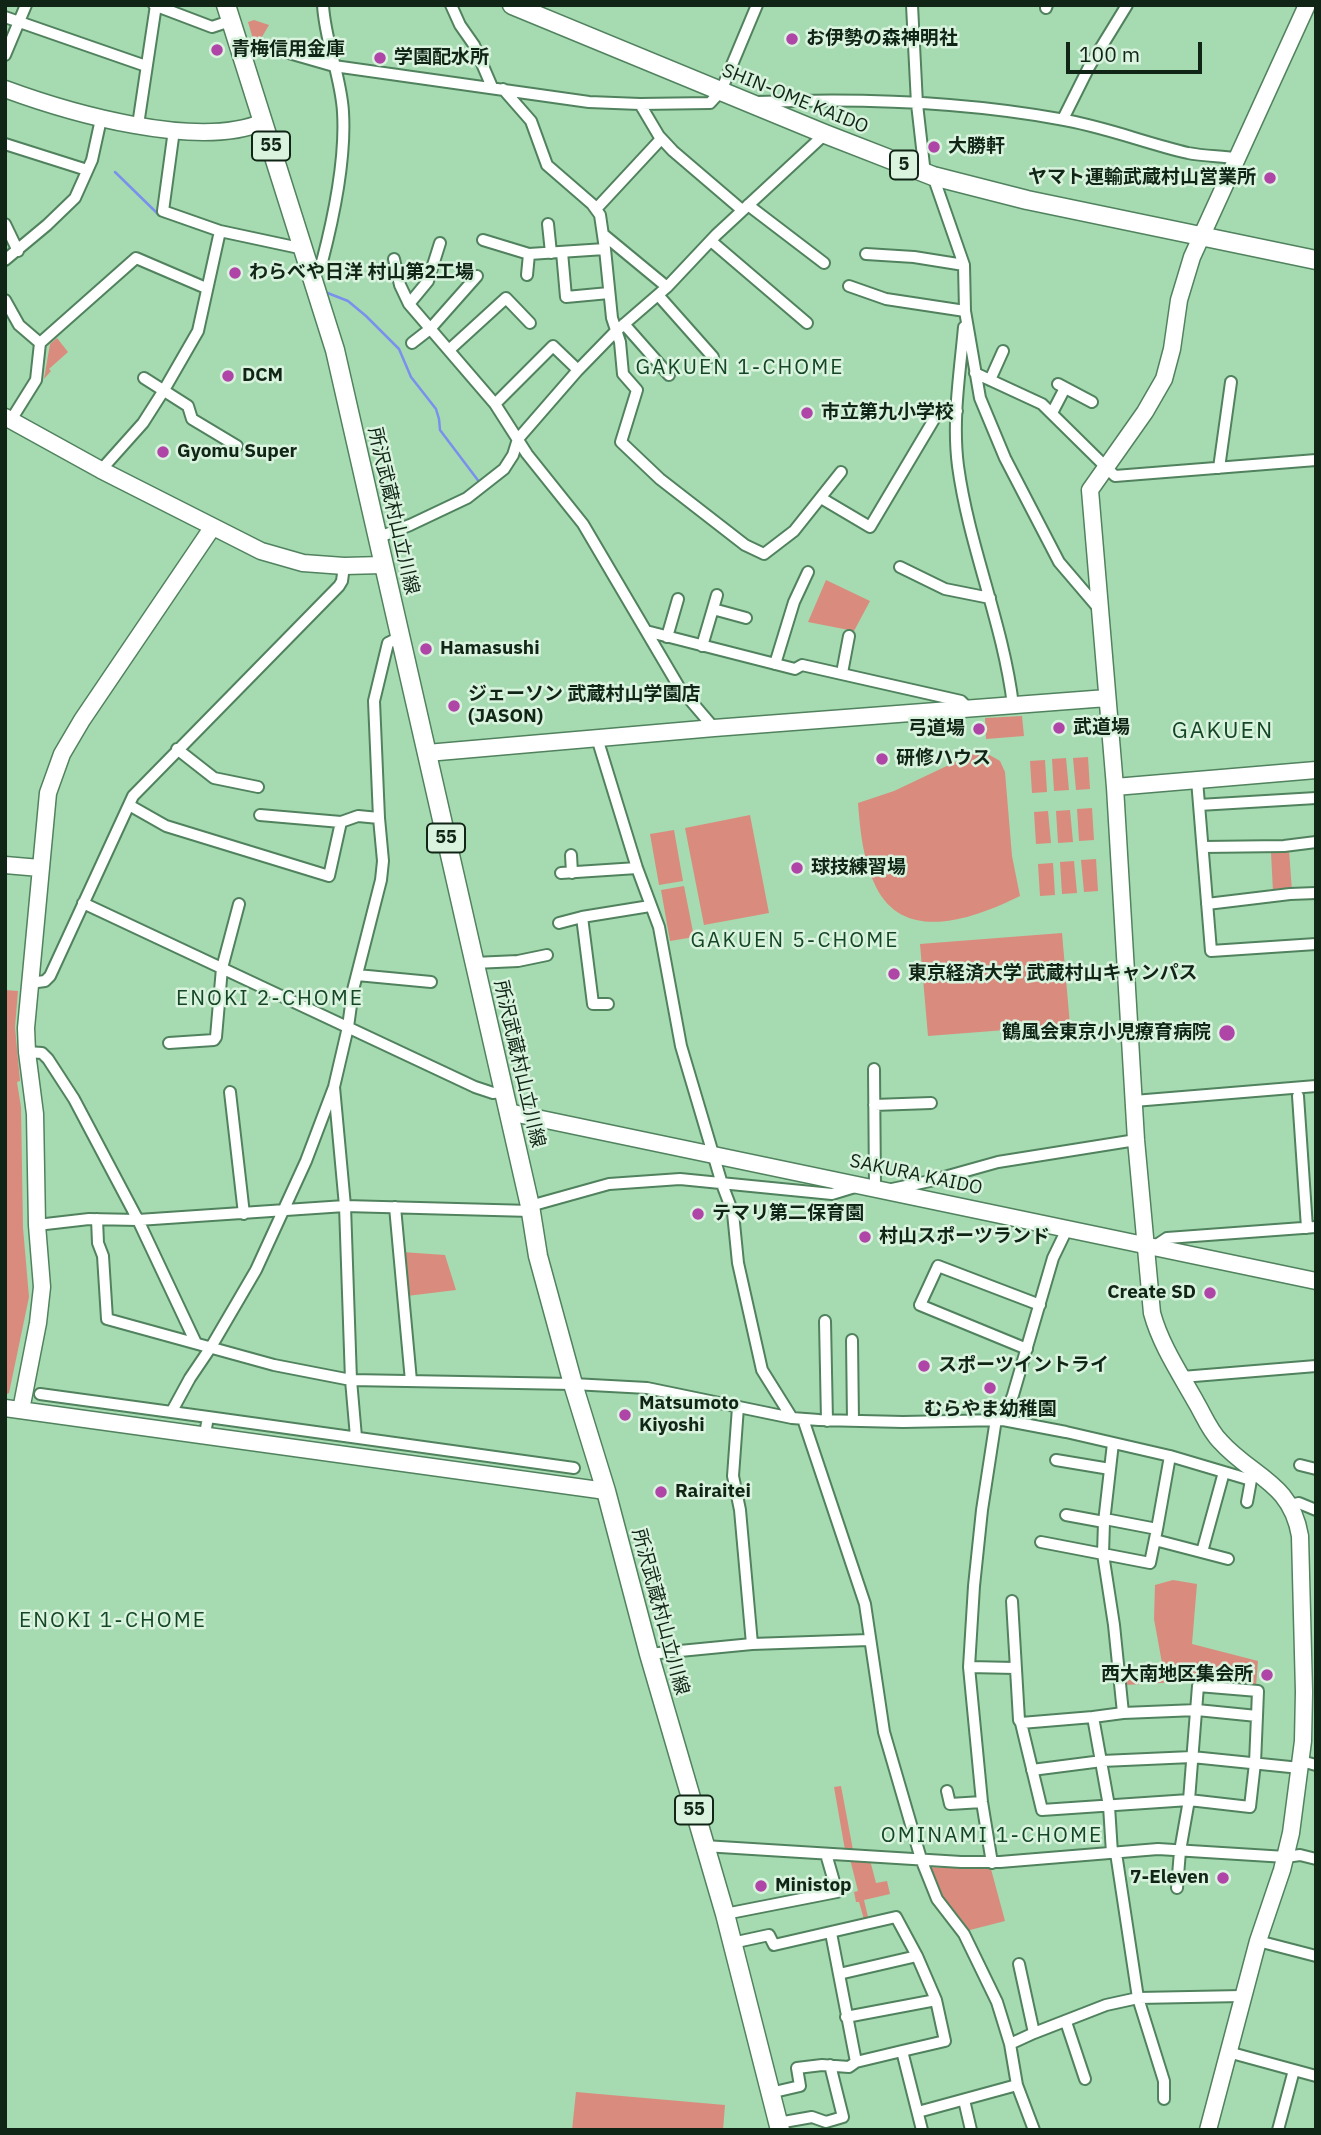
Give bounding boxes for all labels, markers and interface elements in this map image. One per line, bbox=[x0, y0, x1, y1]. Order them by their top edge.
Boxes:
place label: お伊勢の森神明社 bbox=[806, 28, 958, 50]
scale bar bbox=[1069, 28, 1206, 72]
marker: お伊勢の森神明社 bbox=[784, 31, 800, 47]
place label: 青梅信用金庫 bbox=[231, 39, 345, 61]
text: 100 m bbox=[1079, 40, 1140, 68]
marker: 青梅信用金庫 bbox=[209, 42, 225, 58]
place label: 学園配水所 bbox=[394, 47, 489, 69]
marker: 学園配水所 bbox=[372, 50, 388, 66]
street label: SHIN-OME KAIDO bbox=[718, 59, 872, 139]
road number: 55 bbox=[252, 132, 290, 160]
place label: 大勝軒 bbox=[948, 136, 1005, 158]
marker: 大勝軒 bbox=[926, 139, 942, 155]
road number: 5 bbox=[890, 150, 918, 180]
place label: ヤマト運輸武蔵村山営業所 bbox=[1028, 167, 1256, 189]
marker: ヤマト運輸武蔵村山営業所 bbox=[1262, 170, 1278, 186]
place label: わらべや日洋 村山第2工場 bbox=[249, 262, 474, 284]
marker: わらべや日洋 村山第2工場 bbox=[227, 265, 243, 281]
district label: GAKUEN 1-CHOME bbox=[637, 355, 843, 381]
place label: DCM bbox=[242, 365, 283, 387]
marker: DCM bbox=[220, 368, 236, 384]
place label: 市立第九小学校 bbox=[821, 402, 954, 424]
marker: 市立第九小学校 bbox=[799, 405, 815, 421]
street label: 所沢武蔵村山立川線 bbox=[363, 425, 423, 597]
place label: Gyomu Super bbox=[177, 441, 297, 463]
marker: Gyomu Super bbox=[155, 444, 171, 460]
place label: Hamasushi bbox=[440, 638, 540, 660]
marker: Hamasushi bbox=[418, 641, 434, 657]
place label: ジェーソン 武蔵村山学園店 (JASON) bbox=[468, 684, 700, 728]
marker: ジェーソン 武蔵村山学園店 (JASON) bbox=[446, 698, 462, 714]
place label: 武道場 bbox=[1073, 717, 1130, 739]
district label: GAKUEN bbox=[1172, 717, 1274, 745]
place label: 弓道場 bbox=[908, 718, 965, 740]
marker: 武道場 bbox=[1051, 720, 1067, 736]
marker: 弓道場 bbox=[971, 721, 987, 737]
place label: 研修ハウス bbox=[896, 748, 991, 770]
marker: 研修ハウス bbox=[874, 751, 890, 767]
road number: 55 bbox=[427, 824, 465, 852]
place label: 球技練習場 bbox=[811, 857, 906, 879]
marker: 球技練習場 bbox=[789, 860, 805, 876]
district label: GAKUEN 5-CHOME bbox=[692, 928, 898, 954]
place label: 東京経済大学 武蔵村山キャンパス bbox=[908, 963, 1197, 985]
marker: 東京経済大学 武蔵村山キャンパス bbox=[886, 966, 902, 982]
street label: 所沢武蔵村山立川線 bbox=[489, 978, 549, 1150]
district label: ENOKI 2-CHOME bbox=[178, 986, 362, 1012]
place label: 鶴風会東京小児療育病院 bbox=[1002, 1022, 1211, 1044]
marker: 鶴風会東京小児療育病院 bbox=[1217, 1023, 1237, 1043]
street label: SAKURA KAIDO bbox=[848, 1150, 984, 1200]
place label: テマリ第二保育園 bbox=[712, 1203, 864, 1225]
marker: テマリ第二保育園 bbox=[690, 1206, 706, 1222]
place label: 村山スポーツランド bbox=[879, 1226, 1050, 1248]
marker: 村山スポーツランド bbox=[857, 1229, 873, 1245]
place label: Create SD bbox=[1107, 1282, 1196, 1304]
marker: Create SD bbox=[1202, 1285, 1218, 1301]
place label: スポーツイントライ bbox=[938, 1355, 1109, 1377]
marker: スポーツイントライ bbox=[916, 1358, 932, 1374]
marker: むらやま幼稚園 bbox=[982, 1380, 998, 1396]
place label: Matsumoto Kiyoshi bbox=[639, 1393, 739, 1437]
place label: むらやま幼稚園 bbox=[924, 1399, 1056, 1421]
marker: Matsumoto Kiyoshi bbox=[617, 1407, 633, 1423]
place label: Rairaitei bbox=[675, 1481, 751, 1503]
marker: Rairaitei bbox=[653, 1484, 669, 1500]
street label: 所沢武蔵村山立川線 bbox=[627, 1526, 693, 1698]
district label: ENOKI 1-CHOME bbox=[21, 1608, 205, 1634]
place label: 西大南地区集会所 bbox=[1101, 1664, 1253, 1686]
marker: 西大南地区集会所 bbox=[1259, 1667, 1275, 1683]
road number: 55 bbox=[675, 1796, 713, 1824]
district label: OMINAMI 1-CHOME bbox=[883, 1823, 1101, 1849]
place label: 7-Eleven bbox=[1130, 1867, 1209, 1889]
marker: 7-Eleven bbox=[1215, 1870, 1231, 1886]
place label: Ministop bbox=[775, 1875, 852, 1897]
marker: Ministop bbox=[753, 1878, 769, 1894]

